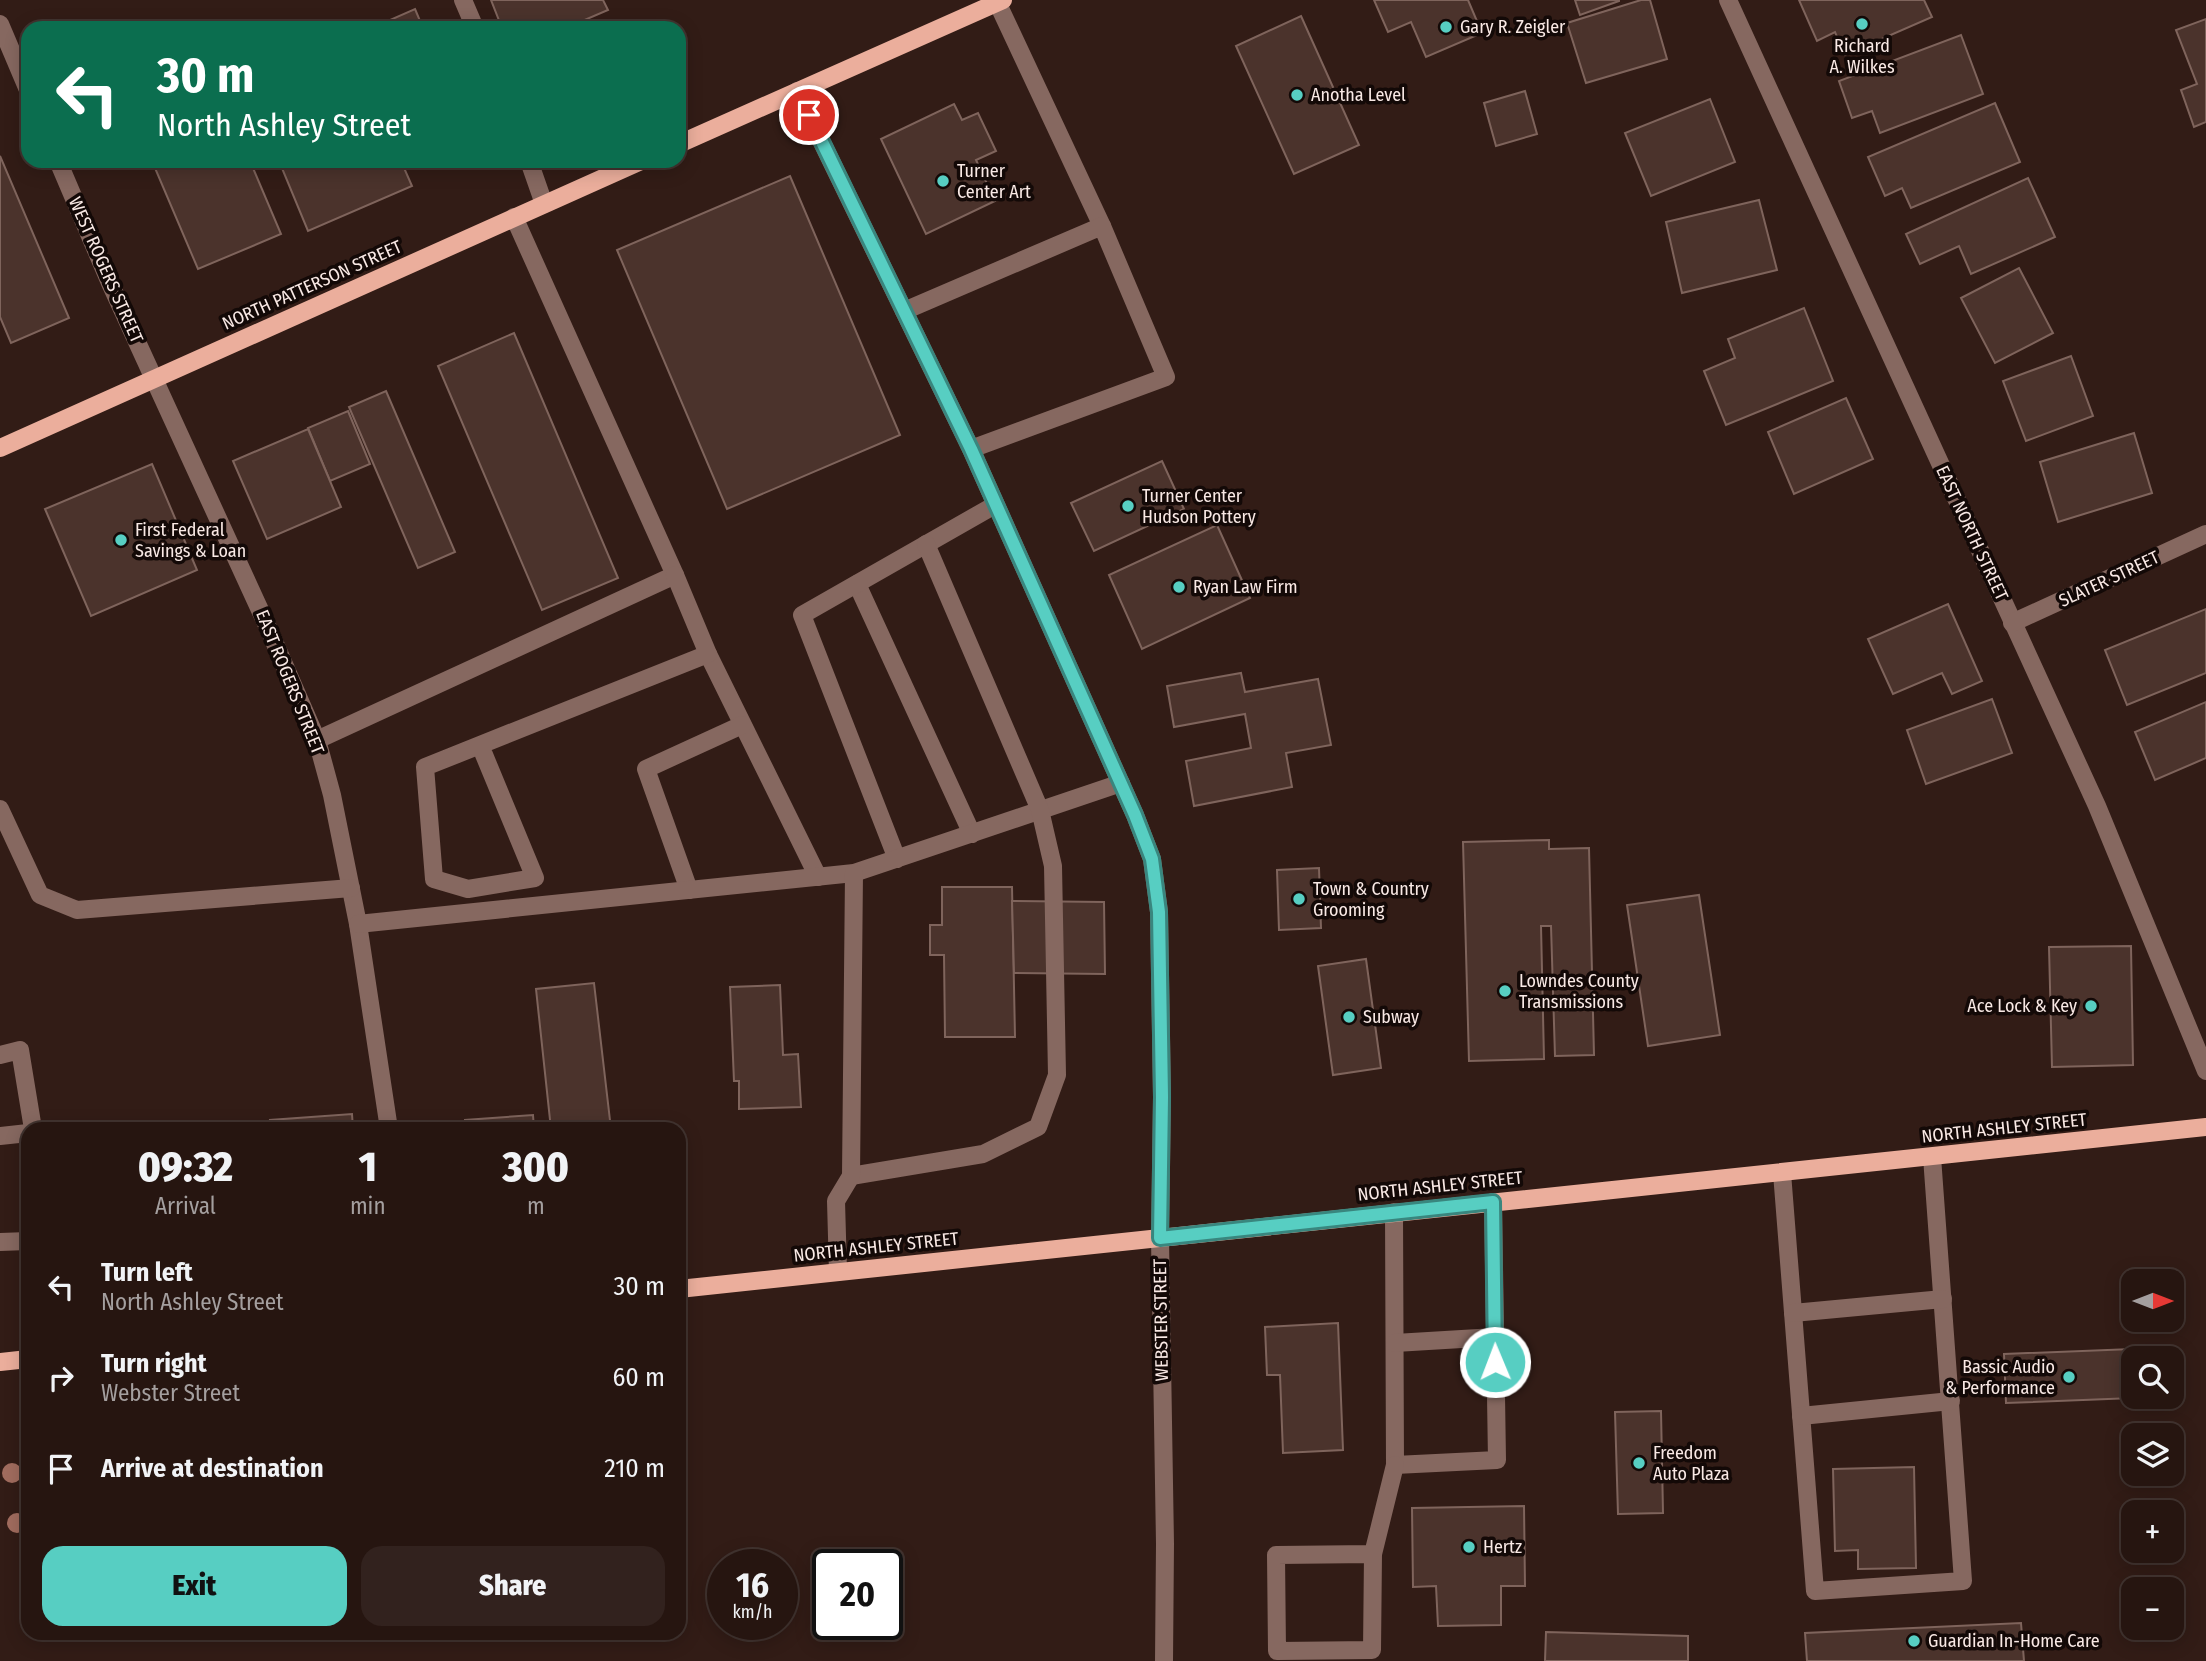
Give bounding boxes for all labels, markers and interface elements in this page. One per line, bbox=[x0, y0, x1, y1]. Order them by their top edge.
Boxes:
place label: Gary R. Zeigler bbox=[1460, 16, 1566, 38]
marker: Richard A. Wilkes bbox=[1854, 16, 1870, 32]
marker: Gary R. Zeigler bbox=[1438, 19, 1454, 35]
place label: Richard A. Wilkes bbox=[1829, 35, 1895, 78]
text: 30 m bbox=[157, 46, 255, 105]
icon: left bbox=[42, 49, 133, 140]
place label: Anotha Level bbox=[1311, 84, 1406, 106]
pin bbox=[779, 85, 839, 145]
marker: Anotha Level bbox=[1289, 87, 1305, 103]
icon: arrive bbox=[790, 96, 828, 134]
text: North Ashley Street bbox=[157, 106, 411, 144]
place label: Turner Center Art bbox=[957, 160, 1031, 203]
marker: Turner Center Art bbox=[935, 173, 951, 189]
street label: WEST ROGERS STREET bbox=[64, 194, 148, 347]
street label: NORTH PATTERSON STREET bbox=[219, 235, 406, 335]
street label: EAST NORTH STREET bbox=[1931, 462, 2013, 604]
place label: Turner Center Hudson Pottery bbox=[1142, 485, 1256, 528]
marker: Turner Center Hudson Pottery bbox=[1120, 498, 1136, 514]
place label: First Federal Savings & Loan bbox=[135, 519, 246, 562]
marker: First Federal Savings & Loan bbox=[113, 532, 129, 548]
street label: SLATER STREET bbox=[2055, 546, 2163, 612]
place label: Ryan Law Firm bbox=[1193, 576, 1298, 598]
marker: Ryan Law Firm bbox=[1171, 579, 1187, 595]
street label: EAST ROGERS STREET bbox=[251, 607, 329, 758]
place label: Town & Country Grooming bbox=[1313, 878, 1429, 921]
marker: Town & Country Grooming bbox=[1291, 891, 1307, 907]
place label: Lowndes County Transmissions bbox=[1519, 970, 1639, 1013]
marker: Lowndes County Transmissions bbox=[1497, 983, 1513, 999]
place label: Ace Lock & Key bbox=[1967, 995, 2077, 1017]
marker: Ace Lock & Key bbox=[2083, 998, 2099, 1014]
place label: Subway bbox=[1363, 1006, 1419, 1028]
marker: Subway bbox=[1341, 1009, 1357, 1025]
street label: NORTH ASHLEY STREET bbox=[1920, 1108, 2088, 1148]
text: 09:32 bbox=[138, 1142, 233, 1192]
text: 1 bbox=[359, 1142, 377, 1192]
text: 300 bbox=[502, 1142, 569, 1192]
street label: NORTH ASHLEY STREET bbox=[1356, 1166, 1524, 1206]
text: Arrival bbox=[155, 1192, 216, 1220]
text: min bbox=[350, 1192, 386, 1220]
text: m bbox=[527, 1192, 545, 1220]
street label: NORTH ASHLEY STREET bbox=[792, 1227, 960, 1267]
text: Turn left bbox=[101, 1257, 193, 1288]
street label: WEBSTER STREET bbox=[1149, 1258, 1173, 1382]
icon: left bbox=[42, 1268, 80, 1306]
north arrow bbox=[2121, 1269, 2184, 1332]
map controls bbox=[2121, 1269, 2184, 1640]
text: 30 m bbox=[614, 1271, 665, 1302]
text: North Ashley Street bbox=[101, 1288, 284, 1316]
position arrow bbox=[1458, 1325, 1532, 1399]
button: search bbox=[2121, 1346, 2184, 1409]
text: Turn right bbox=[101, 1348, 207, 1379]
place label: Bassic Audio & Performance bbox=[1945, 1356, 2055, 1399]
icon: right bbox=[42, 1359, 80, 1397]
text: 60 m bbox=[612, 1362, 665, 1393]
marker: Bassic Audio & Performance bbox=[2061, 1369, 2077, 1385]
text: Webster Street bbox=[101, 1379, 240, 1407]
button: layers bbox=[2121, 1423, 2184, 1486]
place label: Freedom Auto Plaza bbox=[1653, 1442, 1730, 1485]
icon: arrive bbox=[42, 1450, 80, 1488]
text: Arrive at destination bbox=[101, 1453, 324, 1484]
text: 210 m bbox=[604, 1453, 665, 1484]
marker: Freedom Auto Plaza bbox=[1631, 1455, 1647, 1471]
button: + bbox=[2121, 1500, 2184, 1563]
place label: Hertz bbox=[1483, 1536, 1522, 1558]
marker: Hertz bbox=[1461, 1539, 1477, 1555]
button: Exit bbox=[42, 1546, 347, 1626]
button: Share bbox=[361, 1546, 665, 1626]
speed limit sign: 20 bbox=[812, 1549, 903, 1640]
text: 16 bbox=[736, 1564, 769, 1606]
button: − bbox=[2121, 1577, 2184, 1640]
text: km/h bbox=[732, 1601, 773, 1623]
place label: Guardian In-Home Care bbox=[1928, 1630, 2100, 1652]
marker: Guardian In-Home Care bbox=[1906, 1633, 1922, 1649]

